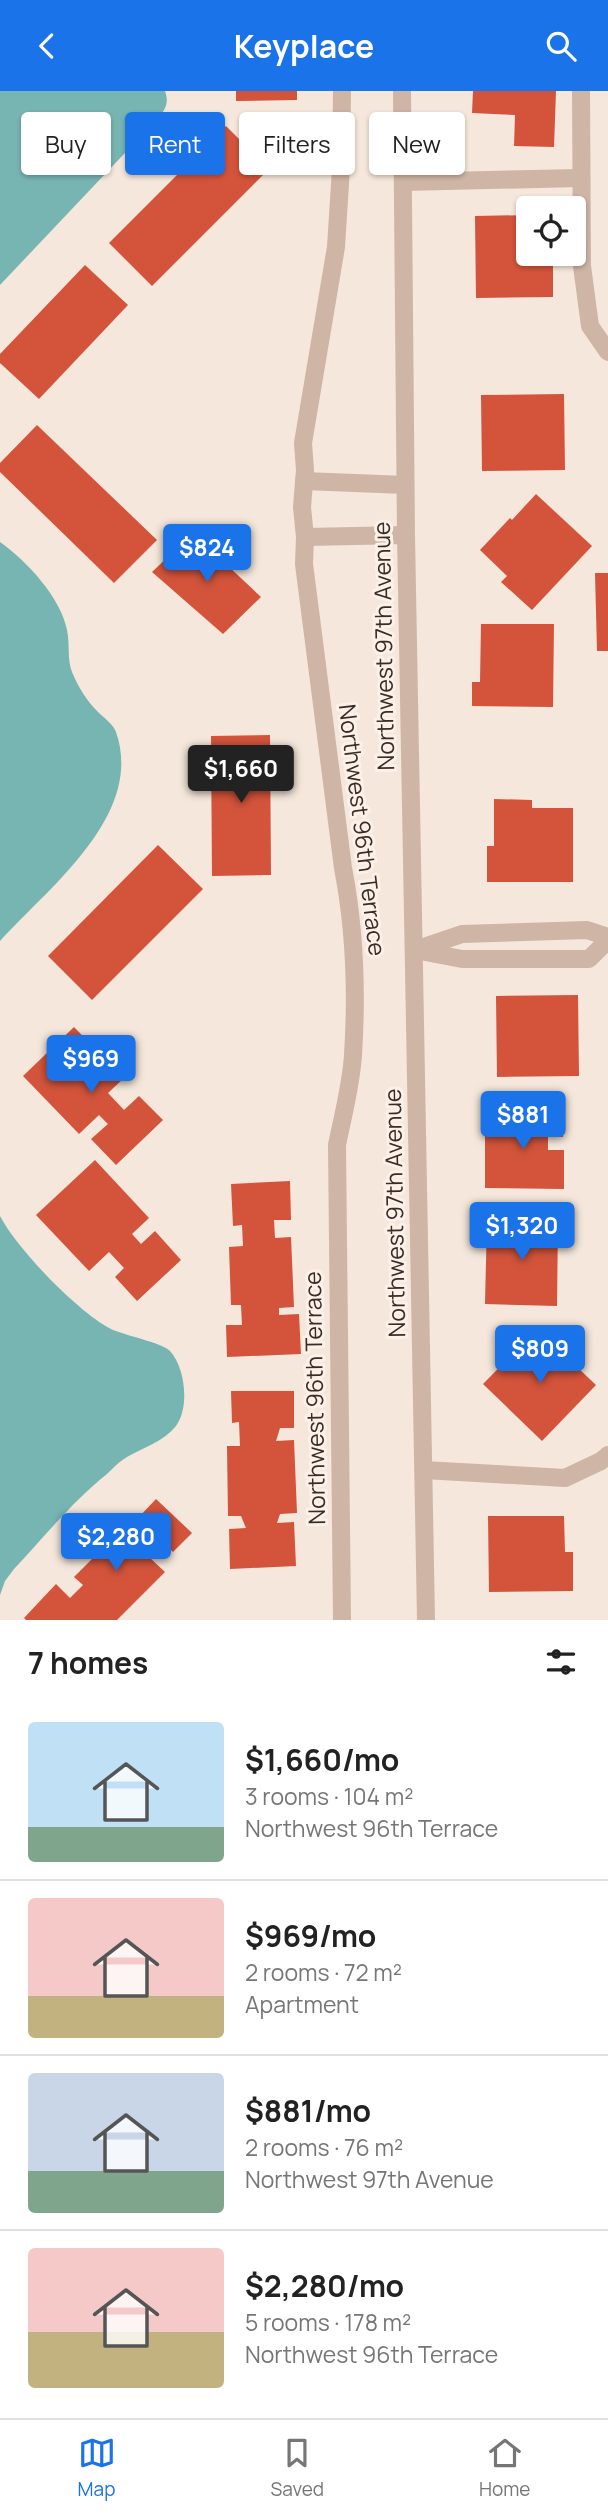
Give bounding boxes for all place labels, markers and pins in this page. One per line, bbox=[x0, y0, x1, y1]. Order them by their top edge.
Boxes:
pin: $824 bbox=[166, 525, 248, 584]
pin: $1,660 bbox=[184, 745, 298, 805]
pin: $969 bbox=[50, 1035, 132, 1095]
pin: $881 bbox=[482, 1091, 564, 1151]
pin: $1,320 bbox=[465, 1203, 579, 1262]
pin: $809 bbox=[499, 1325, 581, 1385]
pin: $2,280 bbox=[59, 1513, 173, 1573]

